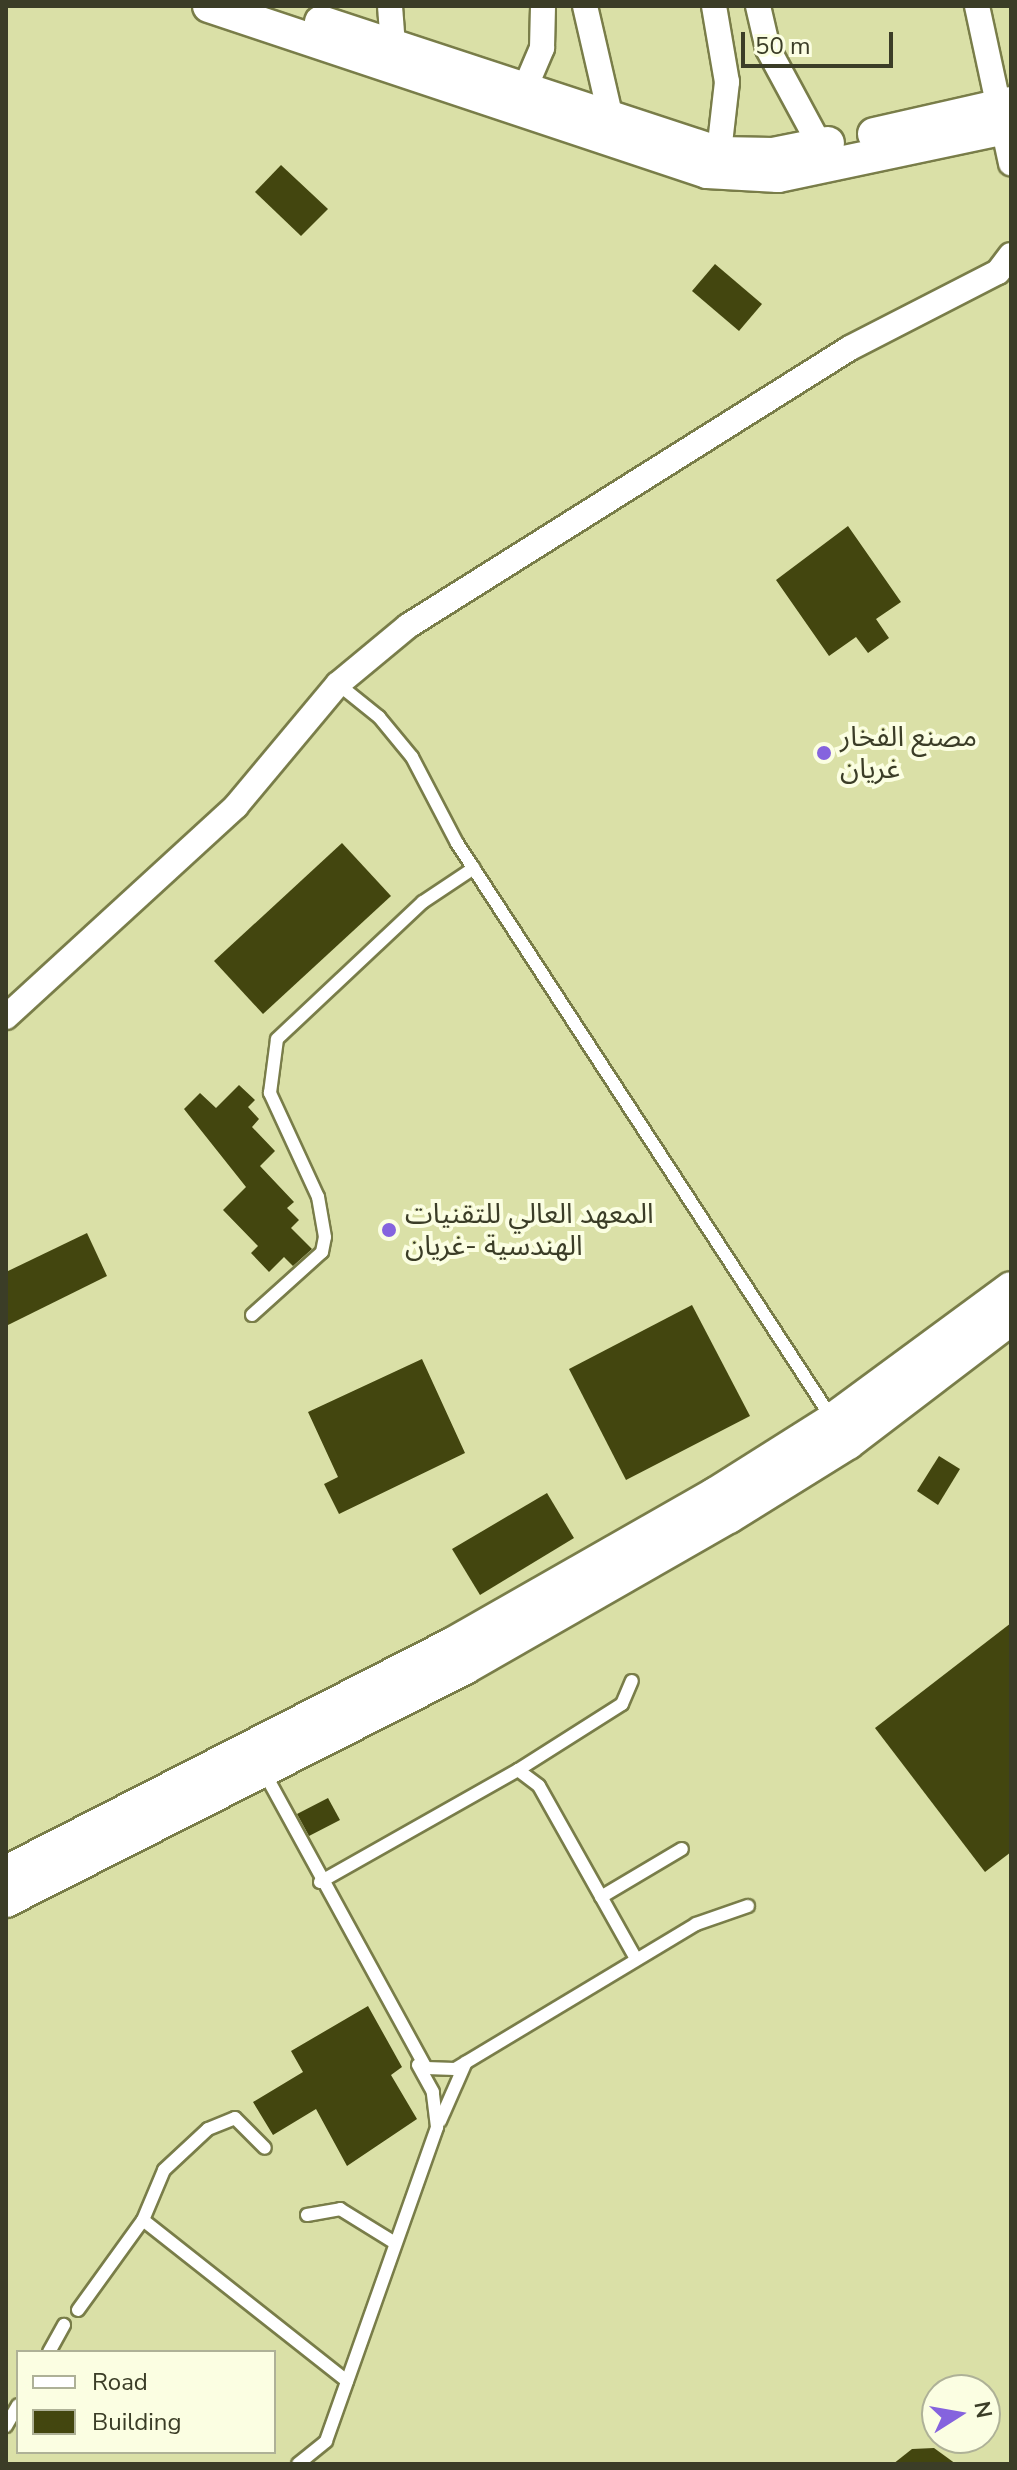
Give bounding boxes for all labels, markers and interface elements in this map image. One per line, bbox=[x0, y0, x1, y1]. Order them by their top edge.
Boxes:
scale bar bbox=[745, 16, 897, 66]
text: 50 m bbox=[755, 30, 811, 62]
place label: مصنع الفخار غريان bbox=[840, 720, 977, 786]
marker: مصنع الفخار غريان bbox=[815, 744, 833, 762]
place label: المعهد العالي للتقنيات الهندسية -غريان bbox=[405, 1197, 654, 1263]
marker: المعهد العالي للتقنيات الهندسية -غريان bbox=[380, 1221, 398, 1239]
legend bbox=[16, 2350, 276, 2454]
text: Road bbox=[92, 2366, 148, 2398]
north arrow bbox=[921, 2374, 1001, 2454]
text: N bbox=[966, 2399, 999, 2421]
text: Building bbox=[92, 2406, 182, 2438]

